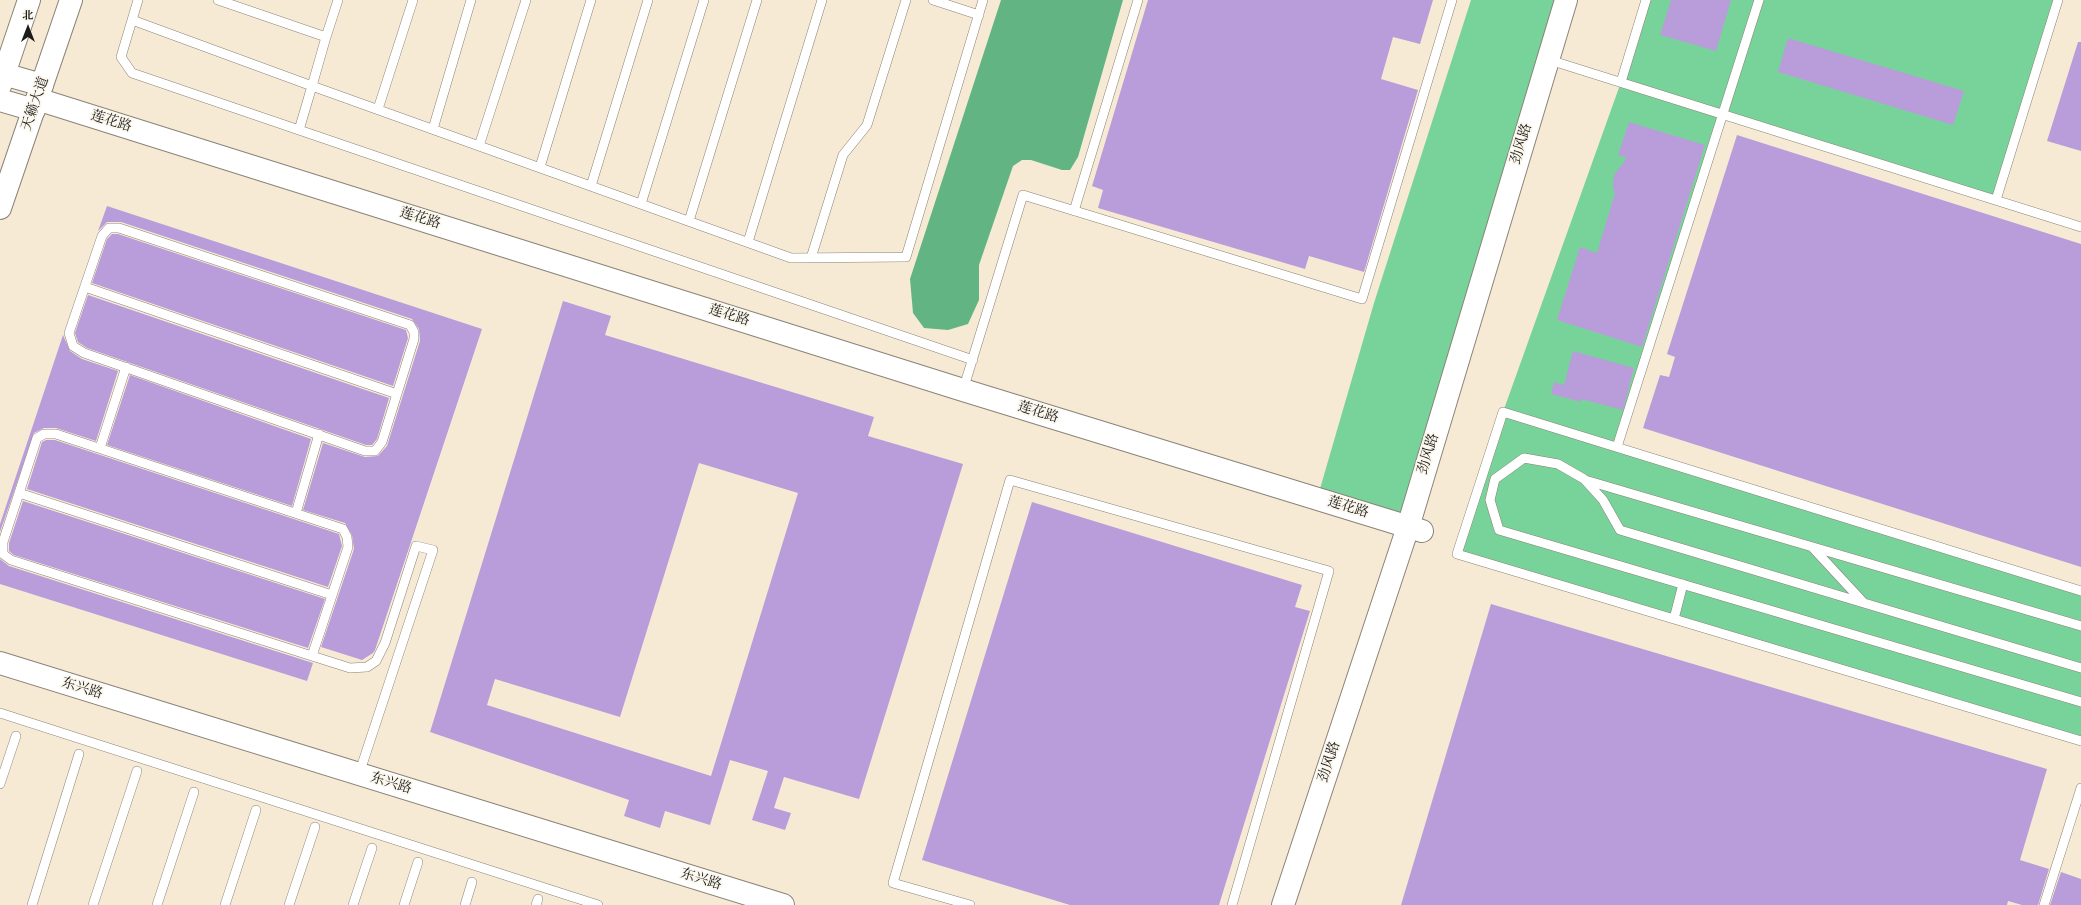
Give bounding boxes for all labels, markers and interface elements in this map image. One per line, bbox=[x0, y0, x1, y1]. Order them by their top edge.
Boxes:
north arrow bbox=[8, 8, 48, 48]
text: 北 bbox=[23, 9, 34, 22]
street label: 天籁大道 bbox=[19, 75, 53, 133]
street label: 莲花路 bbox=[88, 108, 134, 136]
street label: 劲风路 bbox=[1508, 121, 1536, 167]
street label: 莲花路 bbox=[397, 205, 443, 233]
street label: 莲花路 bbox=[706, 302, 752, 330]
street label: 莲花路 bbox=[1015, 399, 1061, 427]
street label: 劲风路 bbox=[1415, 431, 1443, 477]
street label: 莲花路 bbox=[1325, 494, 1371, 522]
street label: 东兴路 bbox=[59, 675, 105, 703]
street label: 劲风路 bbox=[1316, 739, 1344, 785]
street label: 东兴路 bbox=[368, 770, 414, 798]
street label: 东兴路 bbox=[678, 866, 724, 894]

